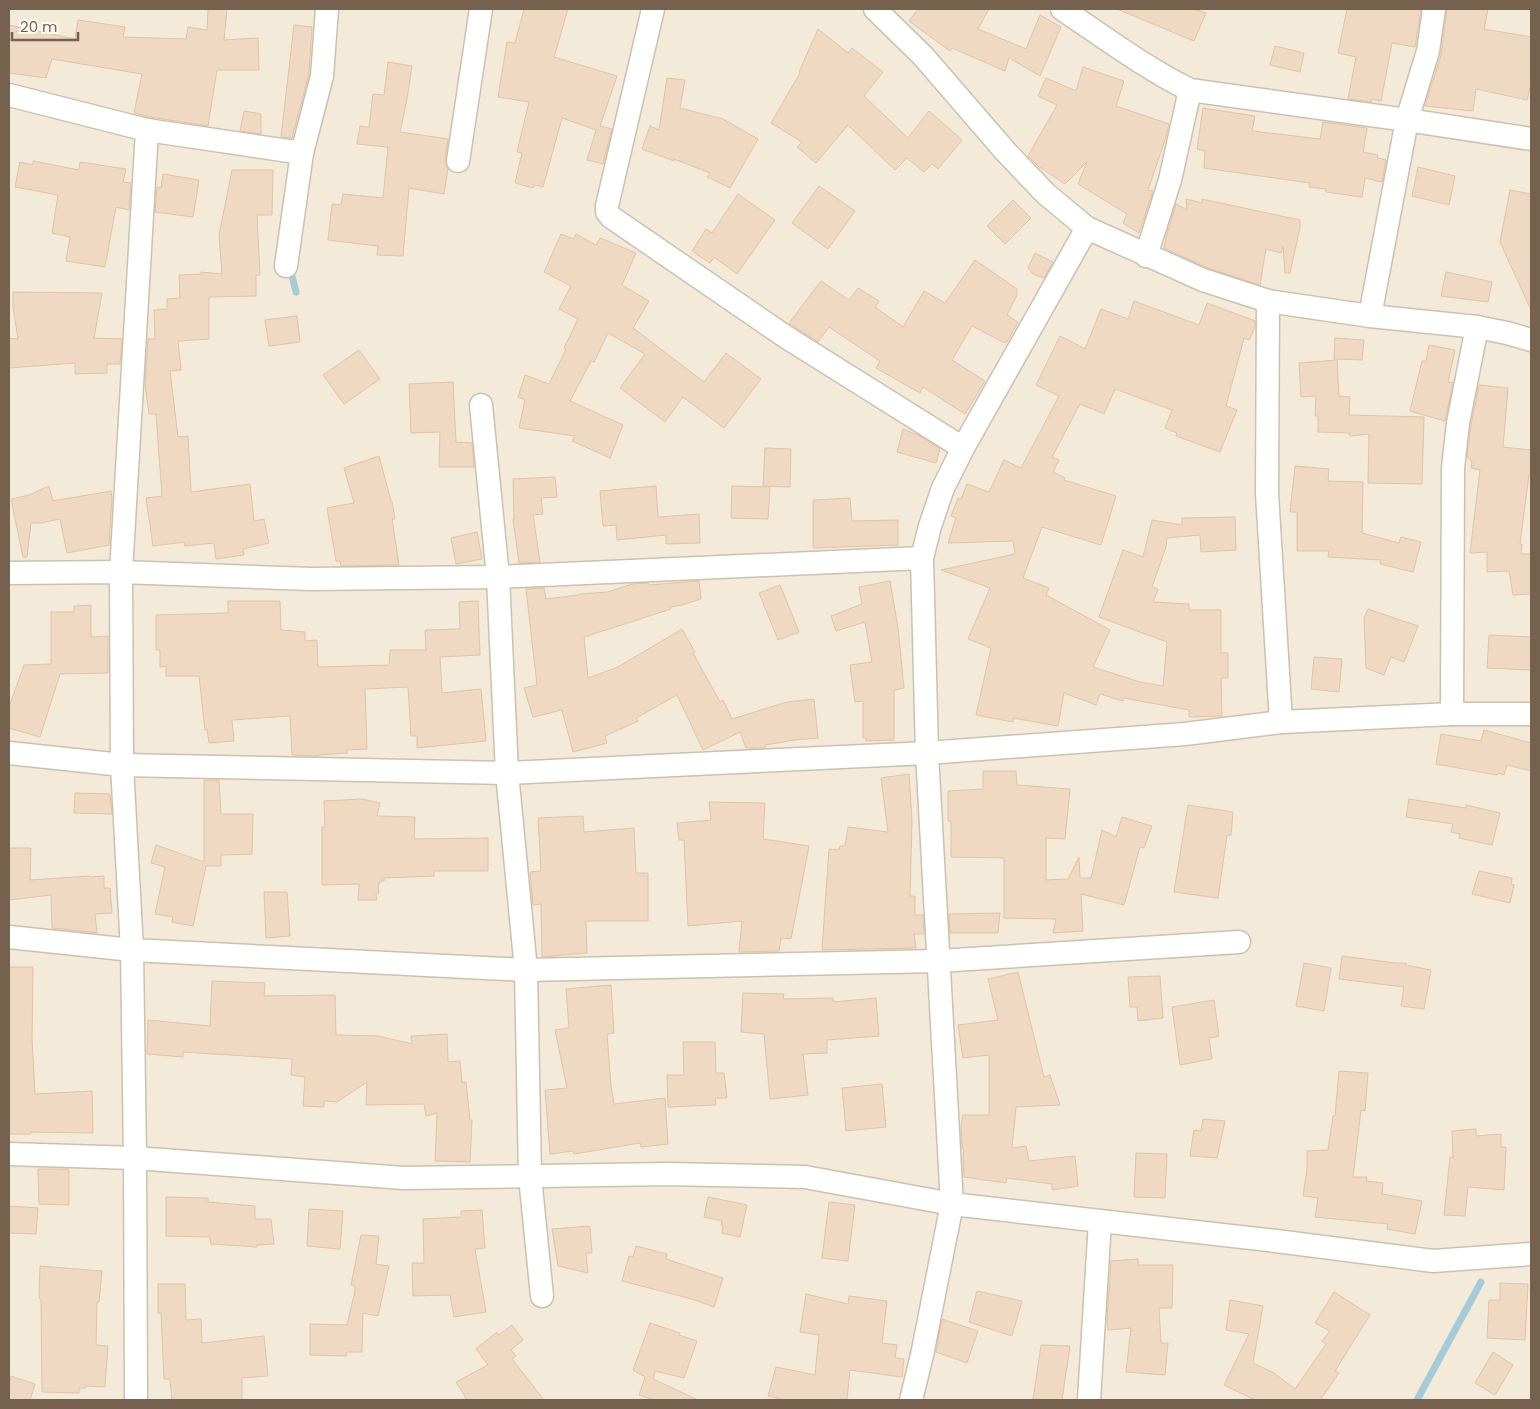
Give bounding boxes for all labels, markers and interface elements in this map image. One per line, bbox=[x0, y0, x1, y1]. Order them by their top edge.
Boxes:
scale bar bbox=[12, 10, 79, 42]
text: 20 m bbox=[20, 16, 58, 37]

